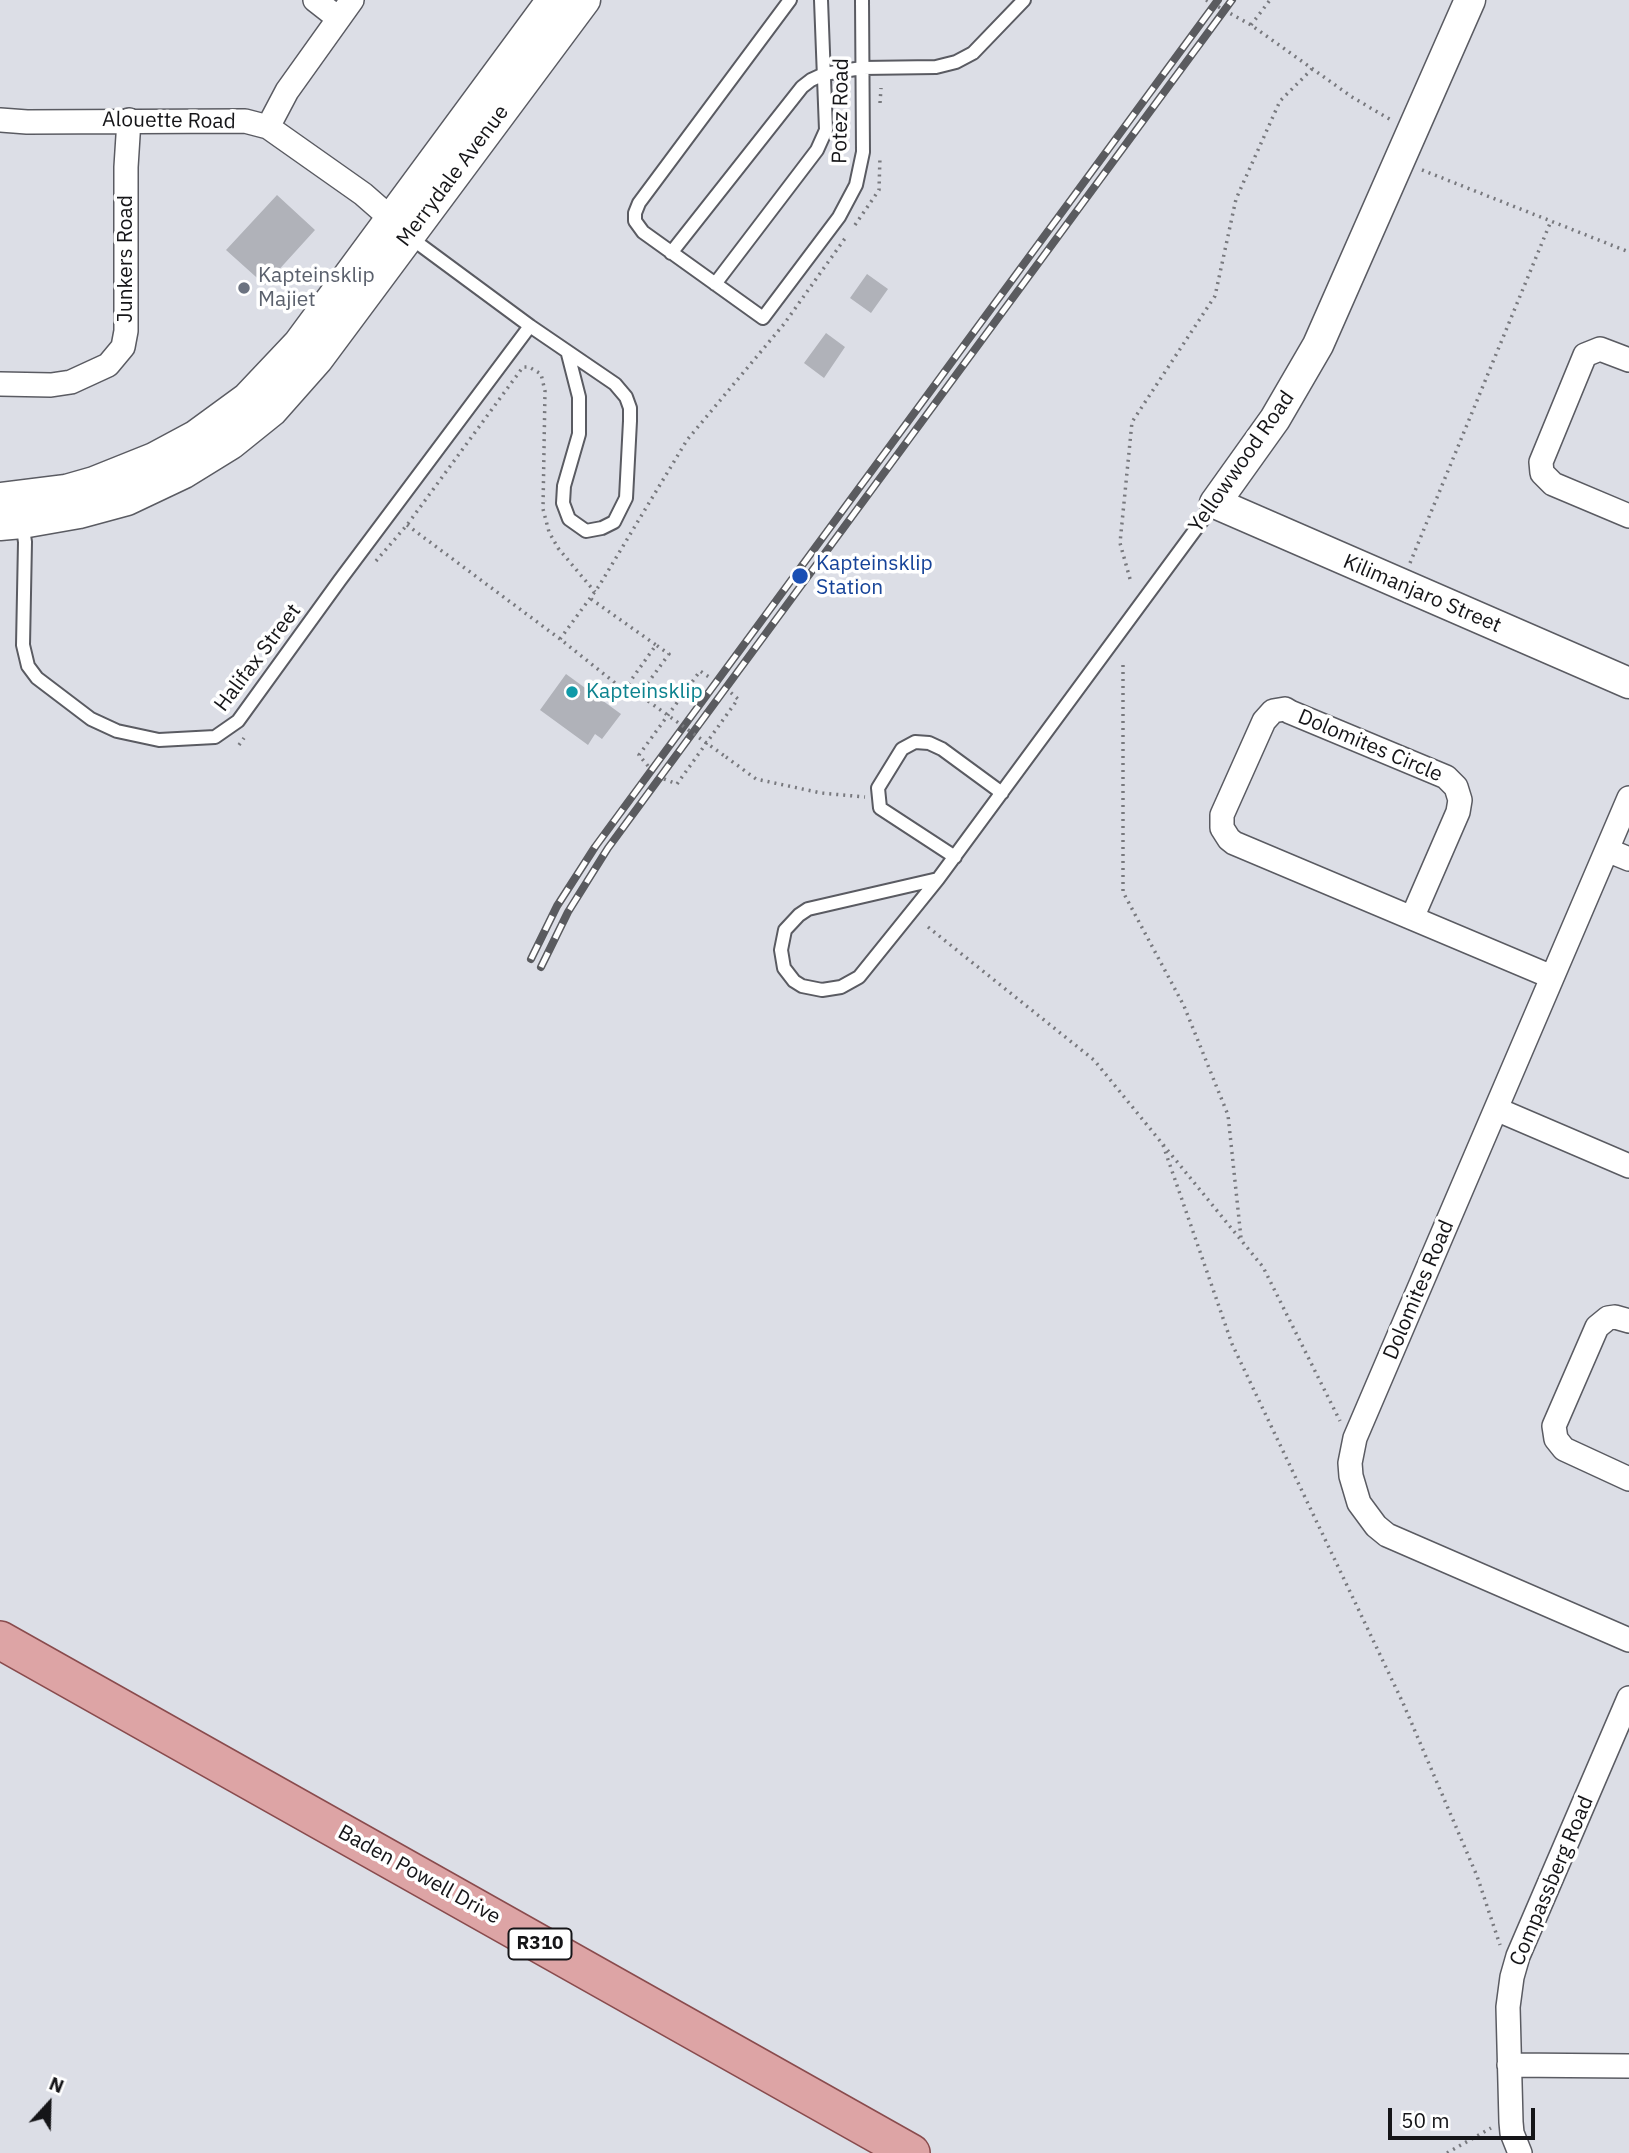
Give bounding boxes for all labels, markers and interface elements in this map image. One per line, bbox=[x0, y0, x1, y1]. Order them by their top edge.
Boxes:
street label: Potez Road bbox=[827, 58, 855, 164]
street label: Merrydale Avenue bbox=[392, 100, 514, 252]
street label: Alouette Road bbox=[102, 107, 236, 135]
street label: Junkers Road bbox=[113, 195, 139, 323]
place label: Kapteinsklip Majiet bbox=[258, 263, 375, 313]
marker: Kapteinsklip Majiet bbox=[236, 280, 252, 296]
street label: Yellowwood Road bbox=[1184, 386, 1300, 538]
street label: Kilimanjaro Street bbox=[1339, 549, 1505, 639]
place label: Kapteinsklip Station bbox=[816, 551, 933, 601]
marker: Kapteinsklip Station bbox=[790, 566, 810, 586]
street label: Halifax Street bbox=[209, 599, 307, 717]
place label: Kapteinsklip bbox=[586, 679, 703, 705]
marker: Kapteinsklip bbox=[564, 684, 580, 700]
street label: Dolomites Circle bbox=[1294, 704, 1446, 788]
street label: Dolomites Road bbox=[1378, 1216, 1460, 1364]
street label: Compassberg Road bbox=[1505, 1792, 1599, 1970]
street label: Baden Powell Drive bbox=[333, 1820, 505, 1930]
road number: R310 bbox=[508, 1928, 572, 1960]
north arrow bbox=[14, 2069, 84, 2139]
text: N bbox=[46, 2071, 68, 2098]
scale bar bbox=[1391, 2094, 1538, 2138]
text: 50 m bbox=[1401, 2106, 1450, 2134]

